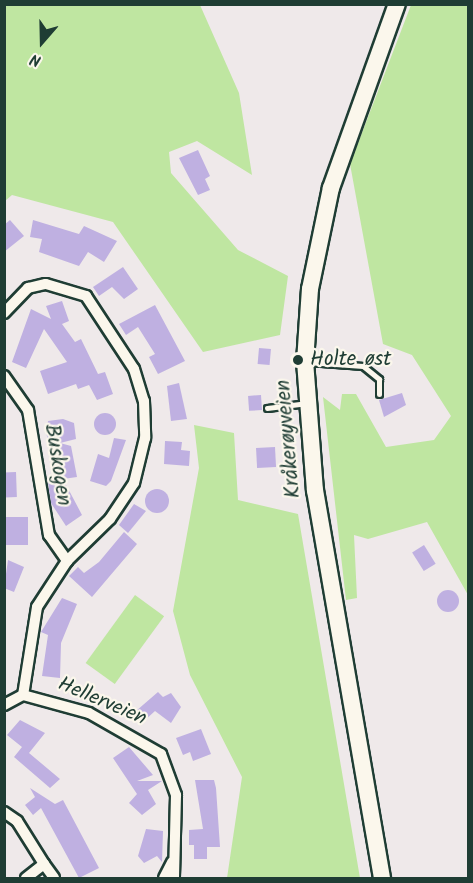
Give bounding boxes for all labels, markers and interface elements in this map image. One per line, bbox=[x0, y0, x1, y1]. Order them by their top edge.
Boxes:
north arrow bbox=[12, 12, 72, 72]
text: N bbox=[27, 46, 45, 73]
place label: Holte øst bbox=[310, 347, 391, 373]
marker: Holte øst bbox=[291, 353, 305, 367]
street label: Kråkerøyveien bbox=[271, 379, 307, 499]
street label: Buskogen bbox=[38, 422, 76, 508]
street label: Hellerveien bbox=[54, 672, 150, 732]

